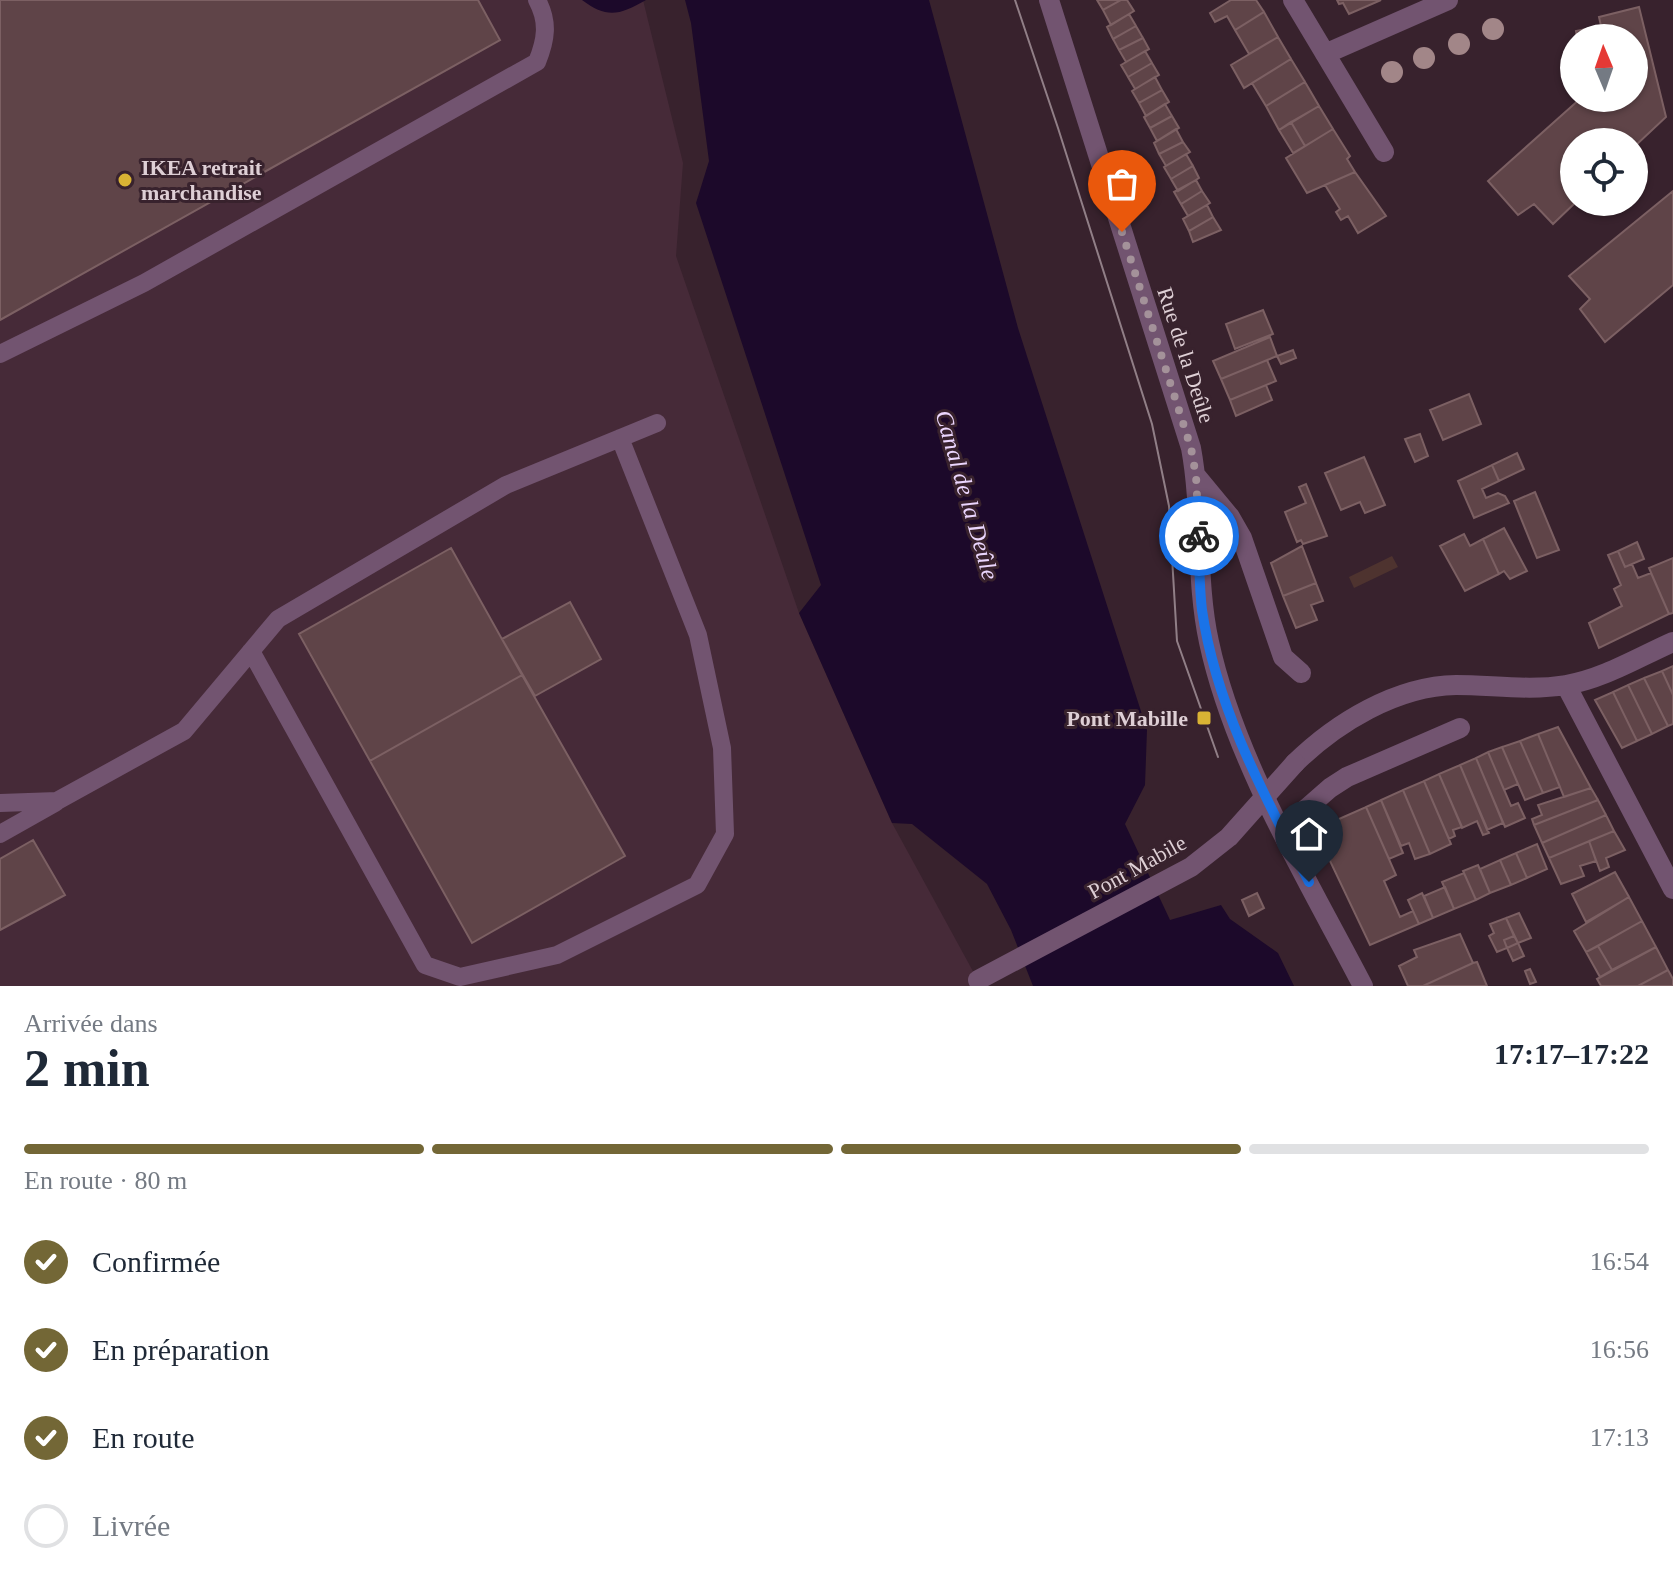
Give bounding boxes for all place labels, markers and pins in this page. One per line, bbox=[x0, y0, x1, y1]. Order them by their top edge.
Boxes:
pin bbox=[1088, 150, 1156, 232]
place label: IKEA retrait marchandise bbox=[141, 155, 263, 205]
marker: IKEA retrait marchandise bbox=[116, 171, 134, 189]
place label: Pont Mabille bbox=[1066, 706, 1188, 731]
marker: Pont Mabille bbox=[1195, 709, 1213, 727]
pin bbox=[1275, 800, 1343, 882]

